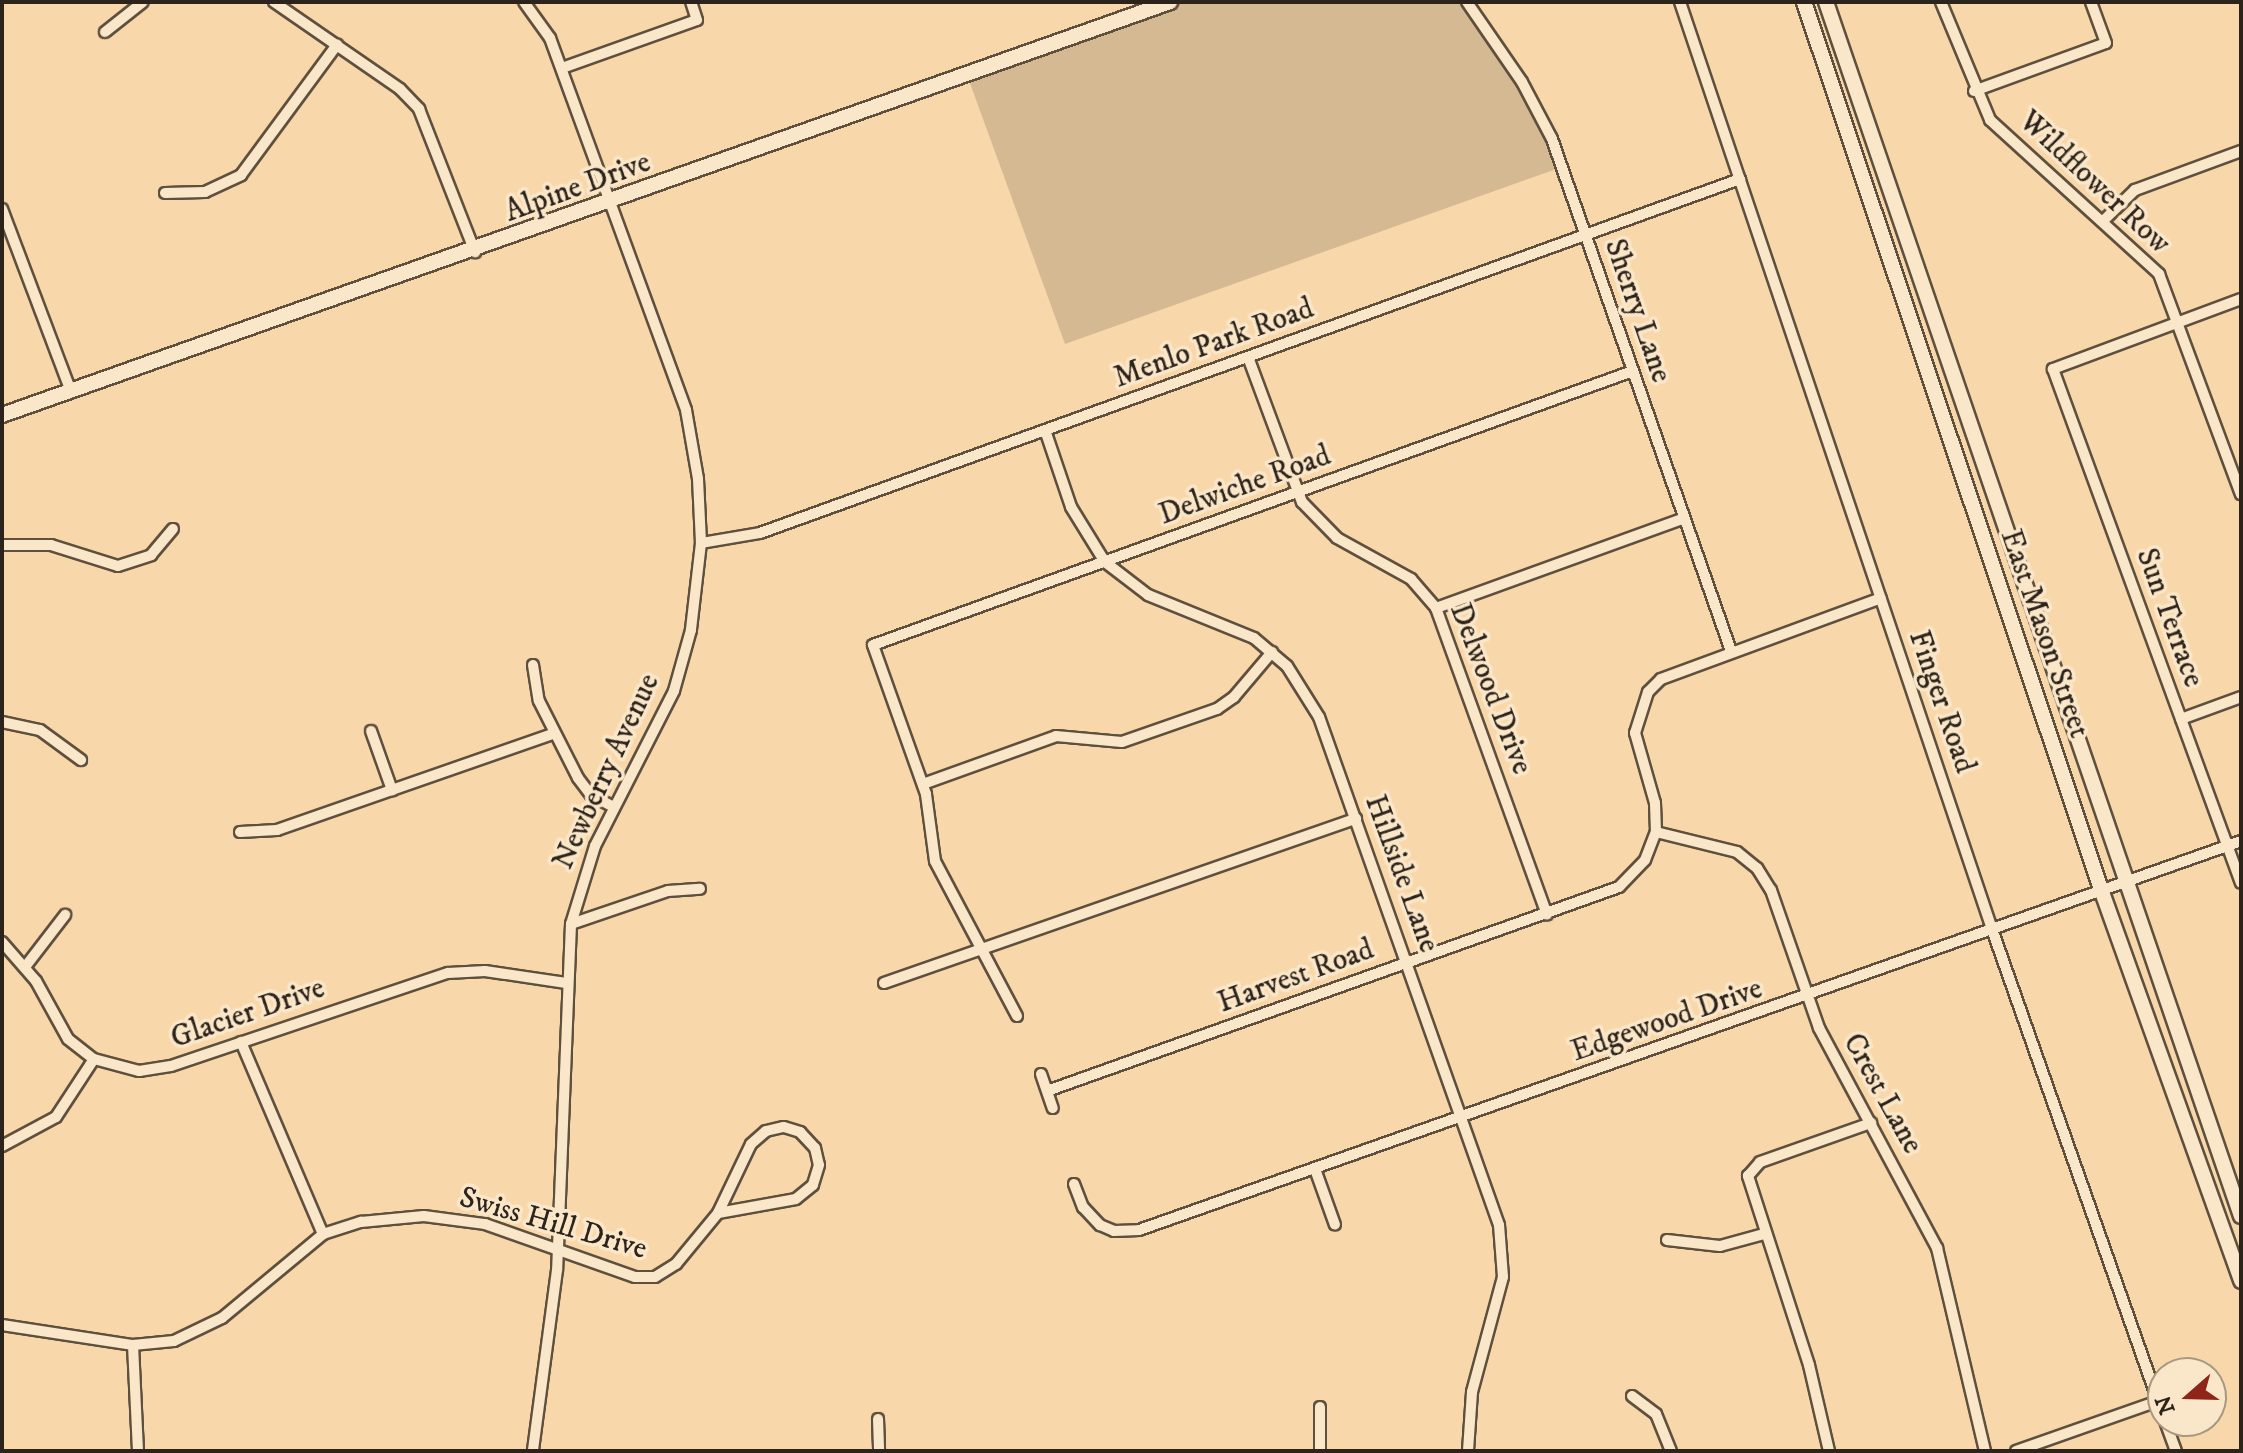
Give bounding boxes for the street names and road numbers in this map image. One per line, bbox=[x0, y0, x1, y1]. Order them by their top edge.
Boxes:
street label: Wildflower Row bbox=[2011, 104, 2177, 262]
street label: Alpine Drive bbox=[500, 145, 656, 231]
street label: Sherry Lane bbox=[1596, 235, 1678, 387]
street label: Menlo Park Road bbox=[1109, 291, 1319, 397]
street label: Delwiche Road bbox=[1154, 438, 1336, 534]
street label: East Mason Street bbox=[1992, 525, 2096, 743]
street label: Sun Terrace bbox=[2127, 544, 2211, 692]
street label: Delwood Drive bbox=[1441, 598, 1539, 780]
street label: Finger Road bbox=[1900, 626, 1982, 778]
street label: Newberry Avenue bbox=[546, 669, 668, 875]
street label: Hillside Lane bbox=[1356, 790, 1446, 958]
street label: Harvest Road bbox=[1213, 932, 1379, 1022]
street label: Glacier Drive bbox=[166, 971, 330, 1057]
street label: Edgewood Drive bbox=[1567, 971, 1767, 1071]
street label: Crest Lane bbox=[1834, 1028, 1930, 1160]
street label: Swiss Hill Drive bbox=[455, 1180, 651, 1268]

